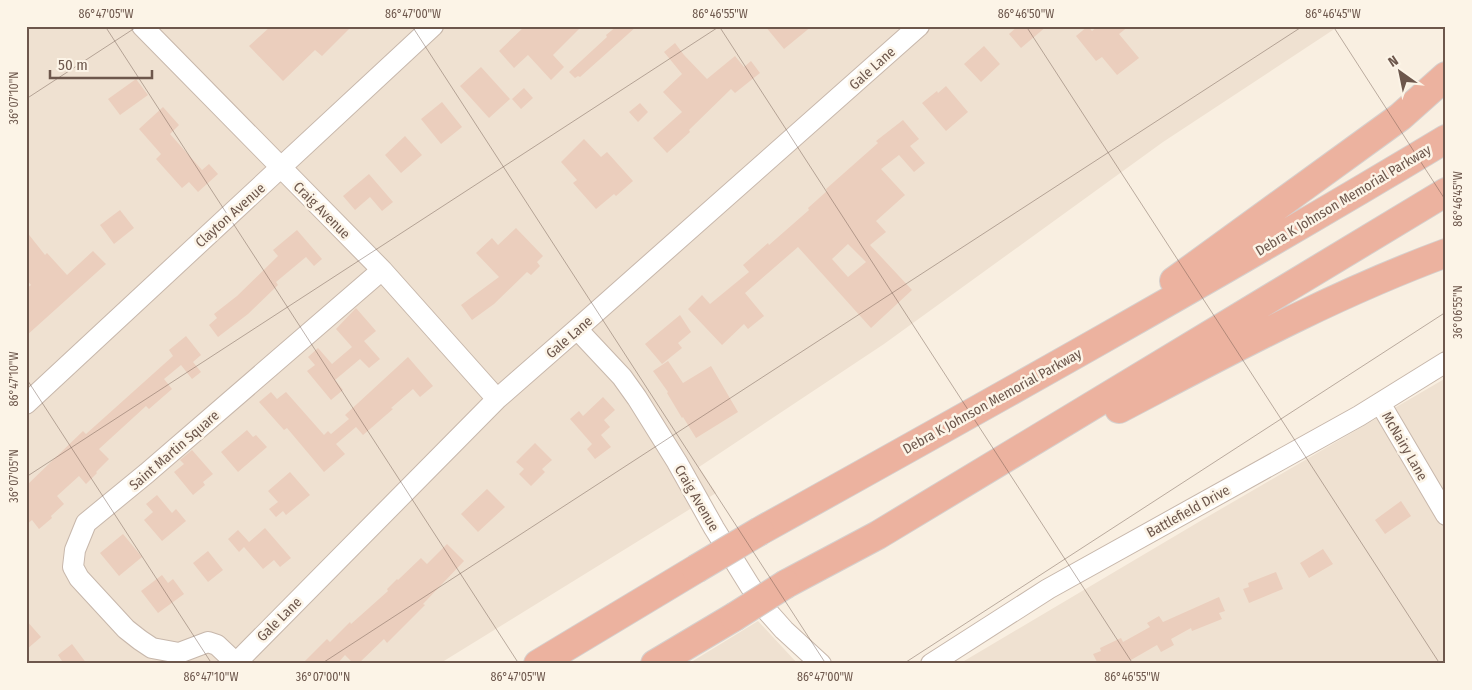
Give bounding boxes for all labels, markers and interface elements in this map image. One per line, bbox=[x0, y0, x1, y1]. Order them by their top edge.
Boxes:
text: 86°47'05"W bbox=[78, 7, 134, 21]
text: 86°47'00"W bbox=[385, 7, 441, 21]
text: 86°46'55"W bbox=[692, 7, 748, 21]
text: 86°46'50"W bbox=[998, 7, 1054, 21]
text: 86°46'45"W bbox=[1305, 7, 1361, 21]
street label: Gale Lane bbox=[846, 43, 899, 93]
scale bar bbox=[50, 48, 152, 80]
north arrow bbox=[1374, 48, 1424, 98]
text: N bbox=[1385, 52, 1401, 71]
text: 50 m bbox=[58, 56, 88, 74]
text: 36°07'10"N bbox=[7, 72, 21, 124]
street label: Debra K Johnson Memorial Parkway bbox=[1252, 141, 1435, 260]
text: 86°46'45"W bbox=[1451, 171, 1465, 227]
street label: Craig Avenue bbox=[290, 178, 354, 242]
street label: Clayton Avenue bbox=[192, 180, 269, 251]
text: 36°06'55"N bbox=[1451, 285, 1465, 339]
street label: Gale Lane bbox=[543, 313, 596, 362]
street label: Debra K Johnson Memorial Parkway bbox=[900, 345, 1085, 458]
text: 86°47'10"W bbox=[7, 352, 21, 406]
street label: Saint Martin Square bbox=[126, 407, 223, 494]
street label: McNairy Lane bbox=[1378, 409, 1431, 484]
text: 36°07'05"N bbox=[7, 449, 21, 503]
street label: Craig Avenue bbox=[671, 462, 722, 534]
street label: Battlefield Drive bbox=[1144, 482, 1233, 541]
street label: Gale Lane bbox=[254, 594, 305, 645]
text: 86°47'10"W bbox=[184, 670, 238, 684]
text: 36°07'00"N bbox=[296, 670, 350, 684]
text: 86°47'05"W bbox=[490, 670, 546, 684]
text: 86°47'00"W bbox=[797, 670, 853, 684]
text: 86°46'55"W bbox=[1104, 670, 1160, 684]

